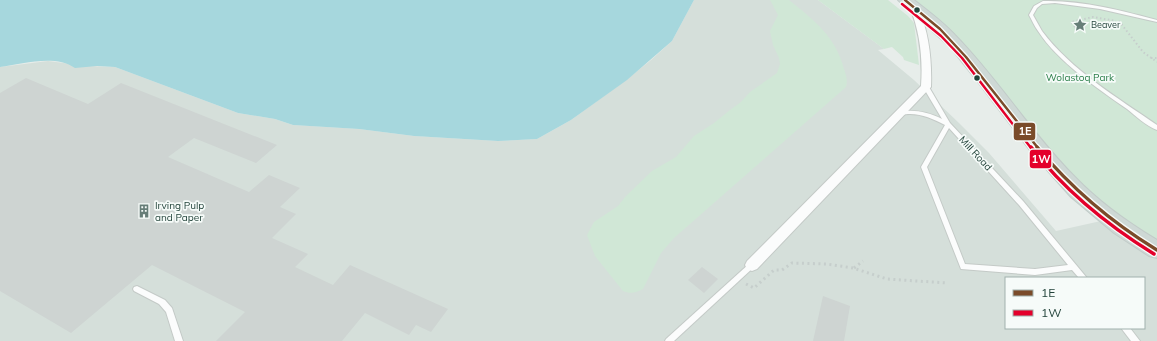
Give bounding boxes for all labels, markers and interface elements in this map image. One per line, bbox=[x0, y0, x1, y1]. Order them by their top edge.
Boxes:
unlabelled marker bbox=[912, 5, 922, 15]
place icon: Beaver bbox=[1072, 17, 1088, 33]
place label: Beaver bbox=[1091, 19, 1121, 30]
park label: Wolastoq Park bbox=[1046, 71, 1115, 84]
unlabelled marker bbox=[972, 73, 982, 83]
line badge: 1E bbox=[1013, 122, 1036, 141]
text: 1E bbox=[1018, 124, 1032, 138]
street label: Mill Road bbox=[956, 133, 995, 173]
line badge: 1W bbox=[1029, 149, 1052, 169]
text: 1W bbox=[1032, 152, 1051, 166]
place label: Irving Pulp and Paper bbox=[155, 199, 204, 224]
building icon: Irving Pulp and Paper bbox=[136, 203, 152, 219]
legend bbox=[1005, 277, 1145, 329]
text: 1E bbox=[1041, 285, 1055, 300]
text: 1W bbox=[1041, 305, 1062, 320]

